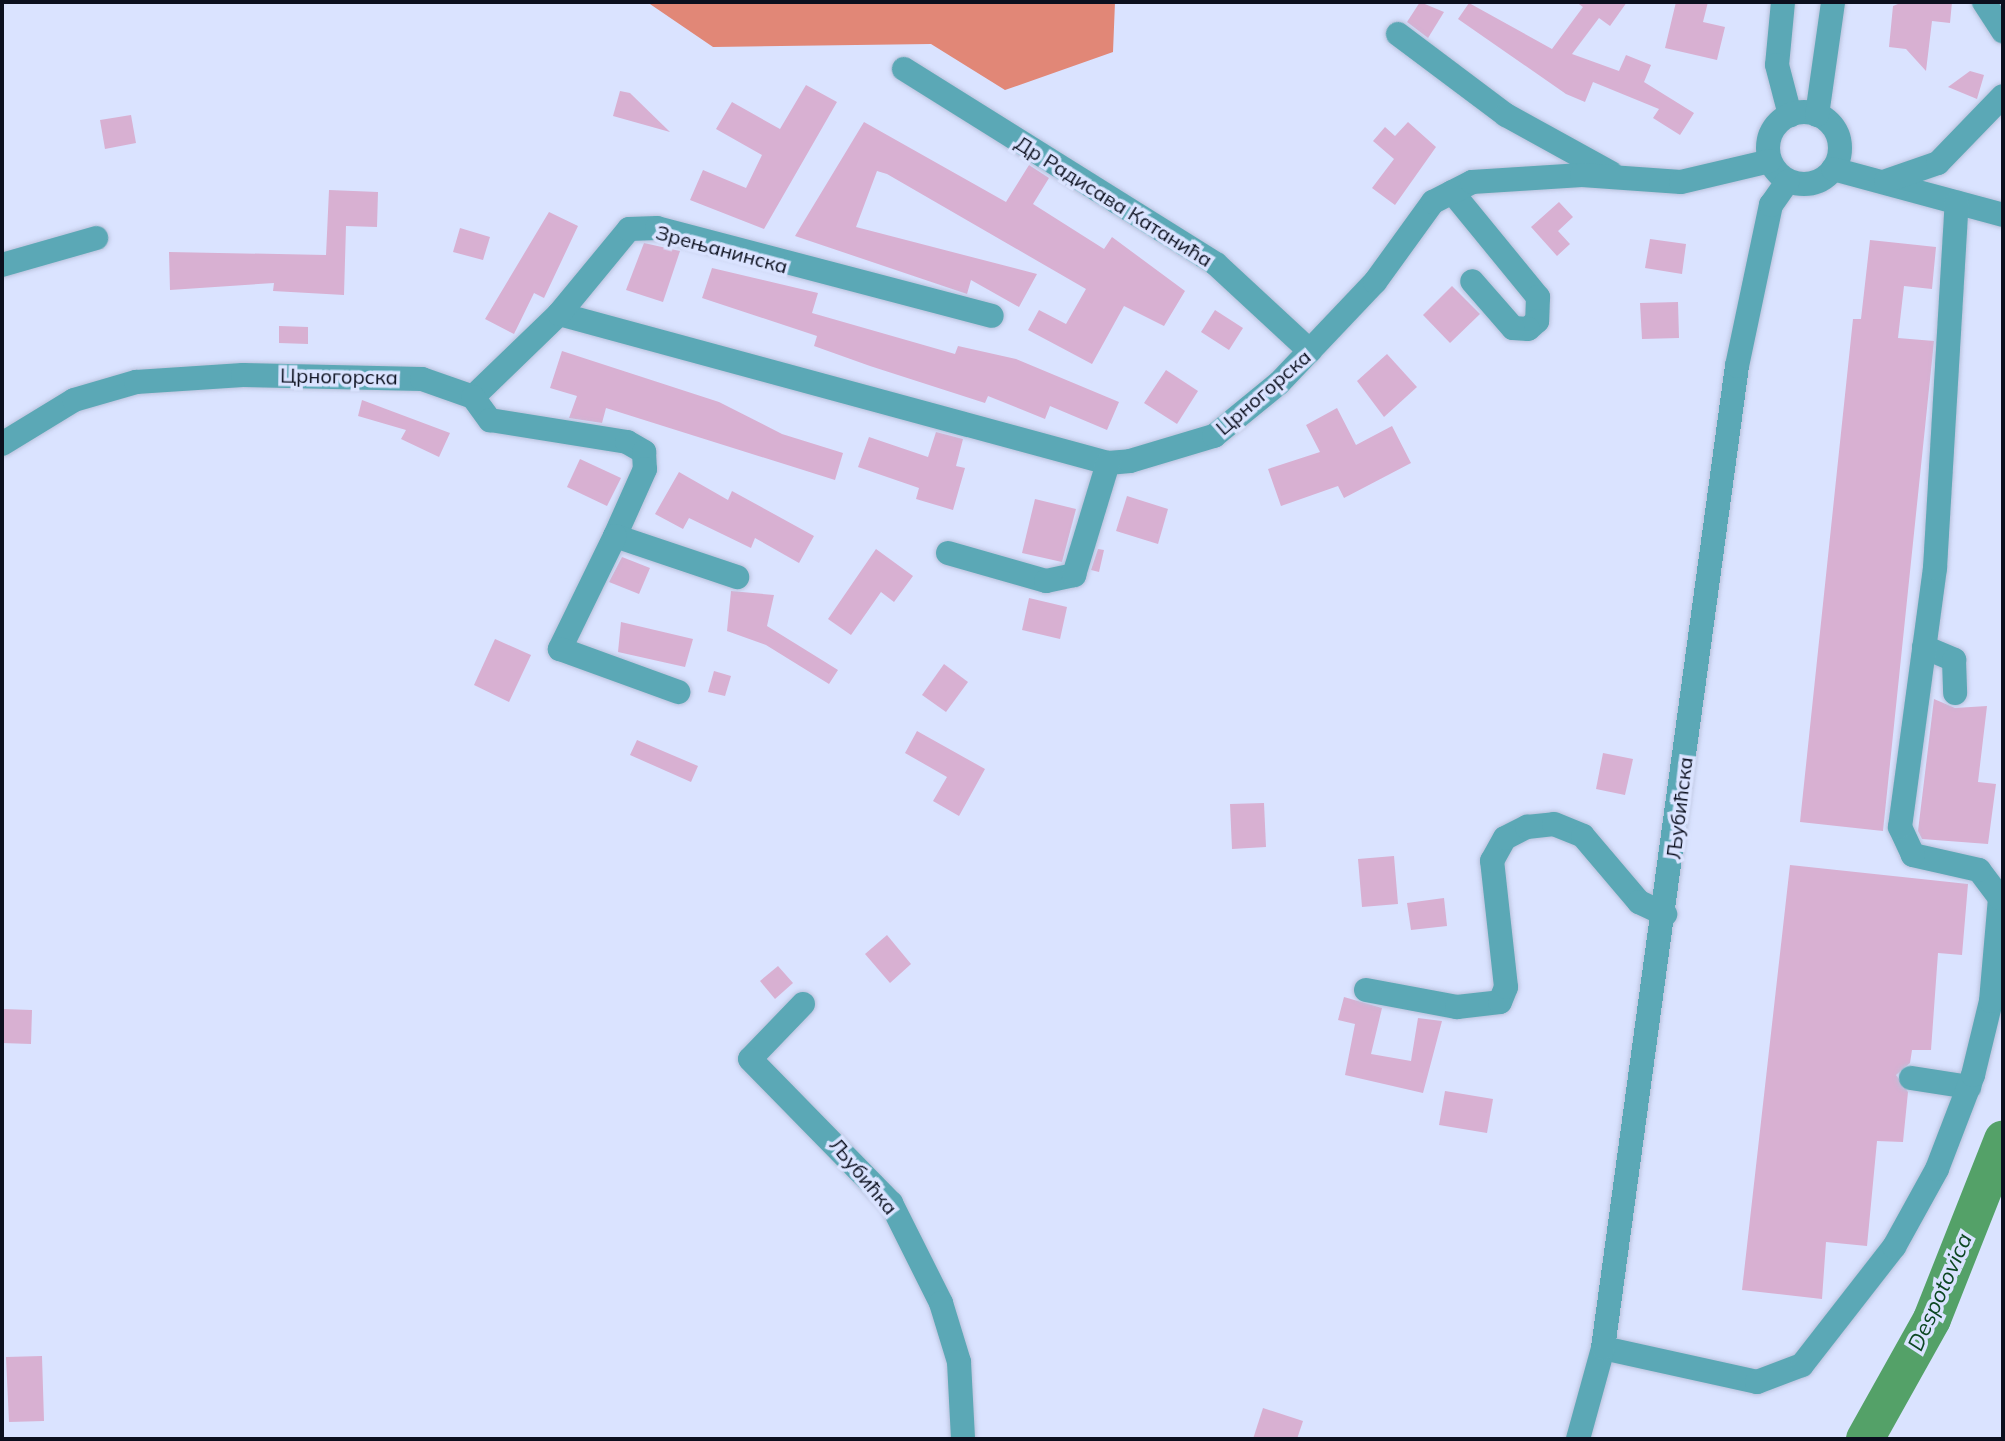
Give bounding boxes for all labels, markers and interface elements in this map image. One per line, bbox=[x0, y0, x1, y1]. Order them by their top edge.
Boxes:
street label: Др Радисава Катанића bbox=[1011, 130, 1217, 272]
street label: Зрењанинска bbox=[653, 220, 791, 278]
street label: Црногорска bbox=[1211, 344, 1315, 440]
street label: Црногорска bbox=[280, 363, 398, 389]
street label: Љубићска bbox=[1661, 756, 1697, 860]
street label: Љубићка bbox=[825, 1133, 903, 1219]
water label: Despotovica bbox=[1902, 1229, 1978, 1355]

